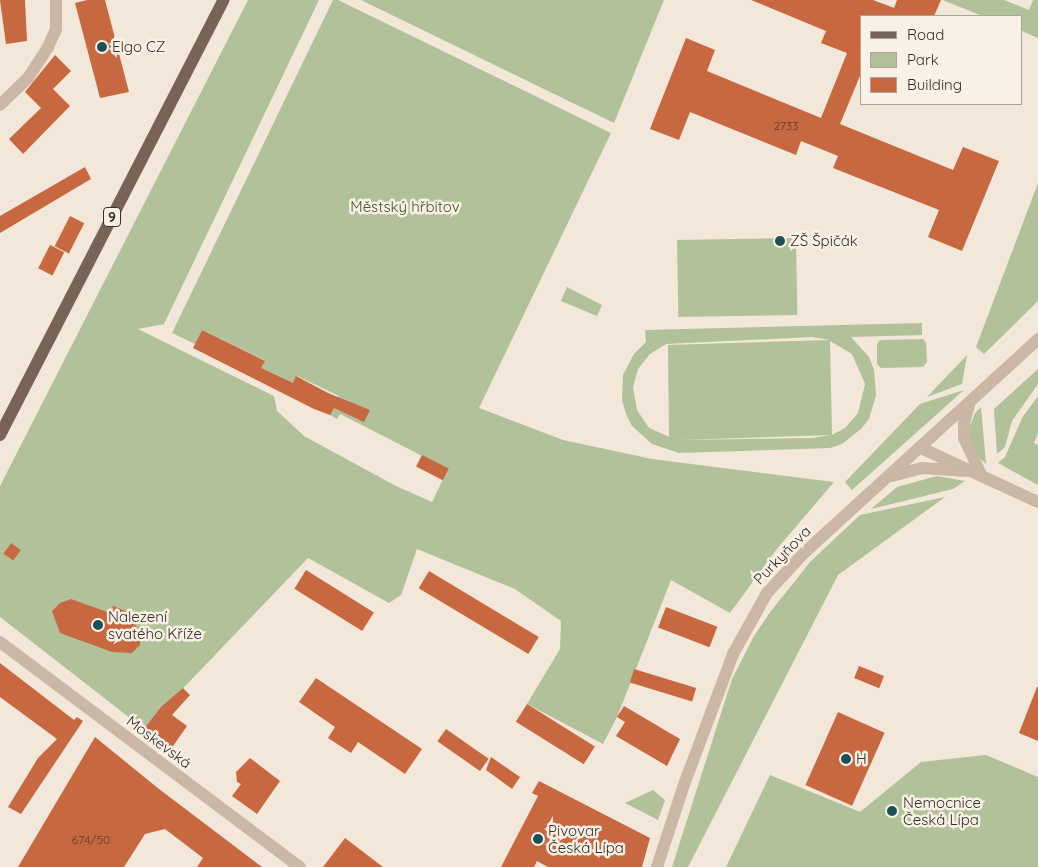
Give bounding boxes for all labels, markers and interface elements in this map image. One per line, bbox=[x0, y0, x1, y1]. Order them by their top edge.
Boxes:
legend bbox=[860, 15, 1023, 105]
text: Road bbox=[907, 25, 944, 44]
place label: Elgo CZ bbox=[112, 38, 165, 56]
marker: Elgo CZ bbox=[96, 41, 108, 53]
text: Park bbox=[907, 50, 939, 69]
text: Building bbox=[907, 75, 962, 94]
house number: 2733 bbox=[773, 119, 799, 133]
park label: Městský hřbitov bbox=[350, 198, 460, 216]
road number: 9 bbox=[102, 206, 122, 228]
place label: ZŠ Špičák bbox=[790, 232, 858, 250]
marker: ZŠ Špičák bbox=[774, 235, 786, 247]
street label: Purkyňova bbox=[750, 522, 814, 588]
place label: Nalezení svatého Kříže bbox=[108, 607, 202, 642]
marker: Nalezení svatého Kříže bbox=[92, 619, 104, 631]
street label: Moskevská bbox=[123, 712, 195, 772]
place label: H bbox=[856, 750, 867, 768]
marker: H bbox=[840, 753, 852, 765]
place label: Nemocnice Česká Lípa bbox=[903, 793, 981, 828]
marker: Nemocnice Česká Lípa bbox=[885, 804, 899, 818]
place label: Pivovar Česká Lípa bbox=[548, 821, 624, 856]
house number: 674/50 bbox=[72, 833, 110, 847]
marker: Pivovar Česká Lípa bbox=[532, 833, 544, 845]

